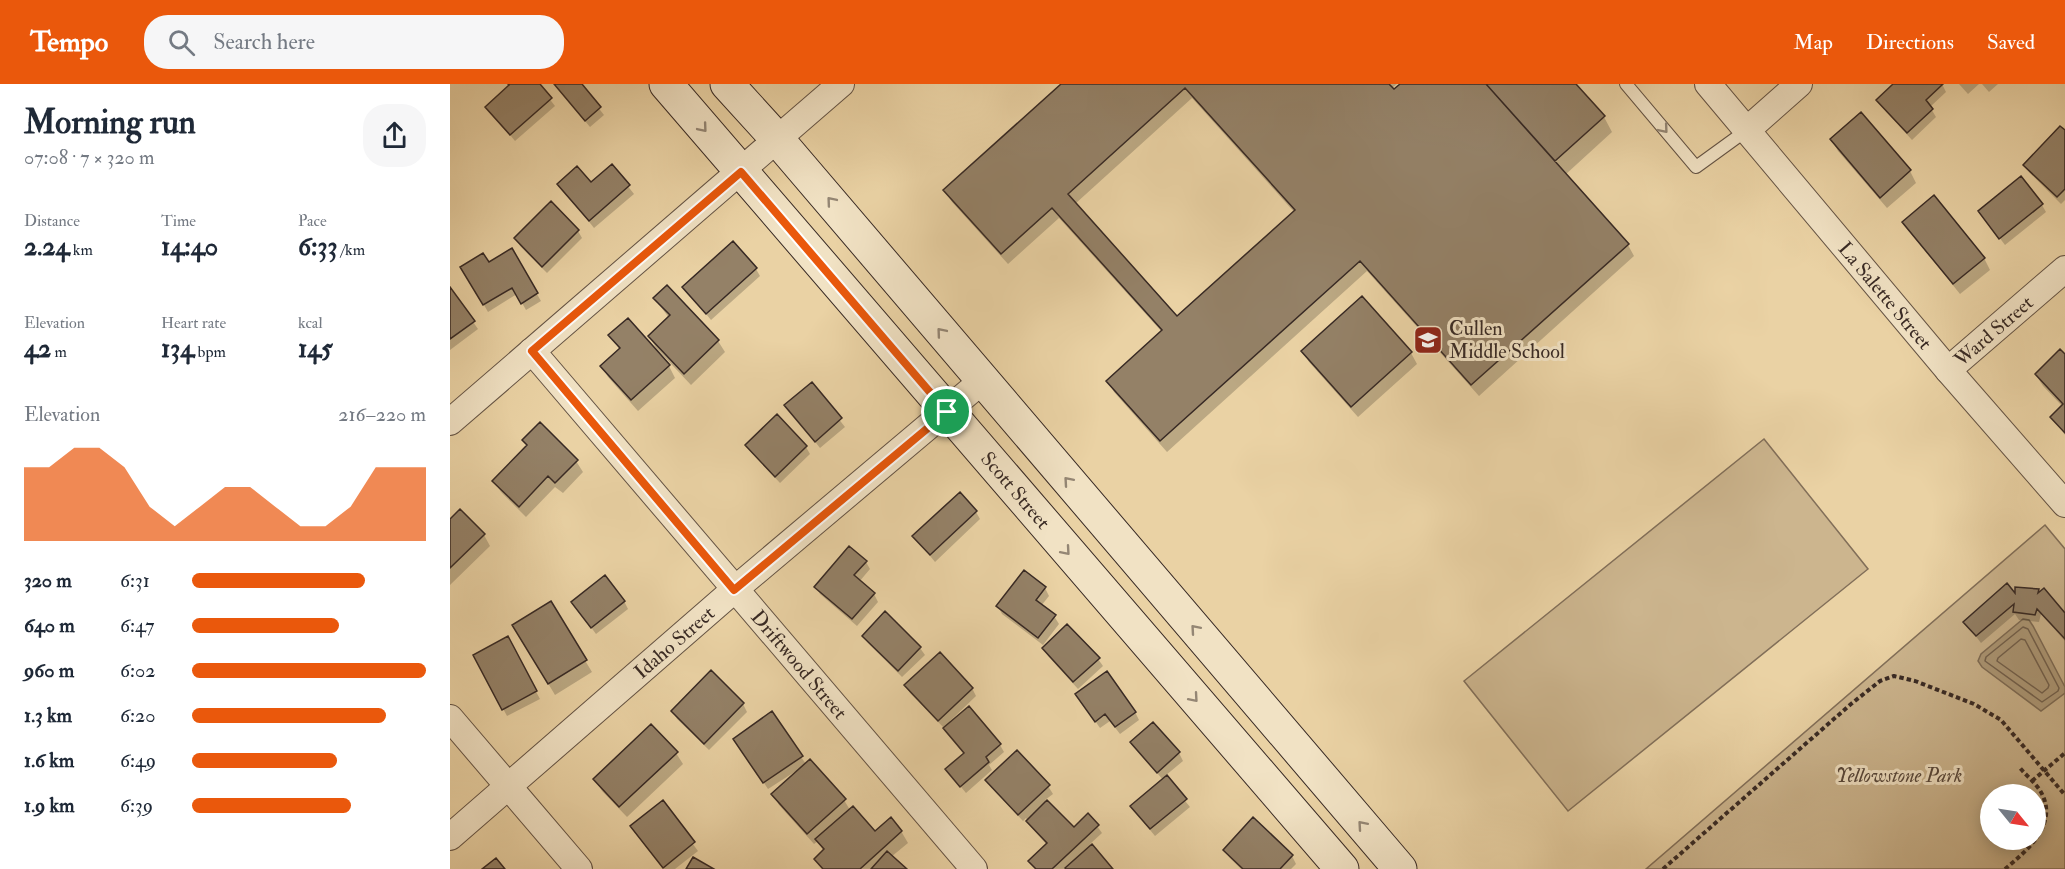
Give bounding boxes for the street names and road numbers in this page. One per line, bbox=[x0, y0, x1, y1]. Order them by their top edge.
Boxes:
street label: La Salette Street bbox=[1833, 237, 1938, 355]
street label: Ward Street bbox=[1948, 290, 2039, 373]
street label: Scott Street bbox=[975, 447, 1056, 535]
street label: Idaho Street bbox=[629, 600, 720, 684]
street label: Driftwood Street bbox=[745, 605, 853, 725]

